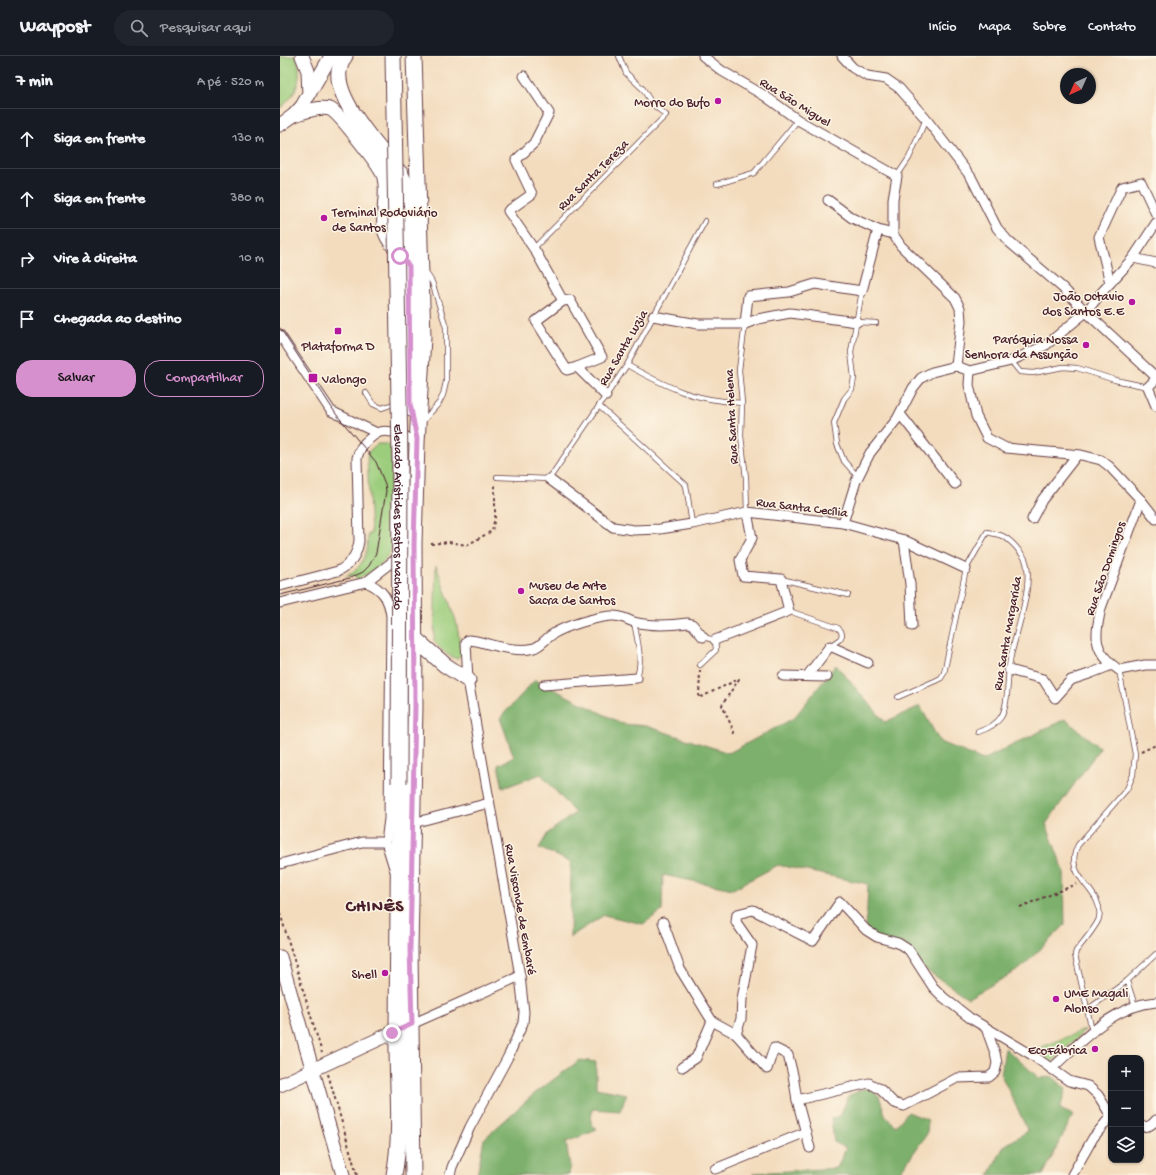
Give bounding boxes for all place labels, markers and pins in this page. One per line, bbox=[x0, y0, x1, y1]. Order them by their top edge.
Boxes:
place label: Morro do Bufo bbox=[634, 96, 710, 111]
marker: Morro do Bufo bbox=[713, 96, 723, 106]
place label: Terminal Rodoviário de Santos bbox=[331, 206, 438, 236]
marker: Terminal Rodoviário de Santos bbox=[319, 213, 329, 223]
place label: João Octavio dos Santos E.E bbox=[1042, 290, 1125, 320]
marker: João Octavio dos Santos E.E bbox=[1127, 297, 1137, 307]
marker: Plataforma D bbox=[333, 326, 343, 336]
place label: Paróquia Nossa Senhora da Assunção bbox=[965, 333, 1079, 363]
place label: Plataforma D bbox=[300, 340, 375, 355]
marker: Paróquia Nossa Senhora da Assunção bbox=[1081, 340, 1091, 350]
marker: Valongo bbox=[307, 372, 319, 384]
place label: Valongo bbox=[321, 373, 367, 388]
place label: Museu de Arte Sacra de Santos bbox=[529, 579, 616, 609]
marker: Museu de Arte Sacra de Santos bbox=[516, 586, 526, 596]
place label: Shell bbox=[352, 968, 377, 983]
marker: Shell bbox=[380, 968, 390, 978]
place label: UME Magali Alonso bbox=[1064, 987, 1128, 1017]
marker: UME Magali Alonso bbox=[1051, 994, 1061, 1004]
place label: EcoFábrica bbox=[1028, 1044, 1088, 1059]
marker: EcoFábrica bbox=[1090, 1044, 1100, 1054]

